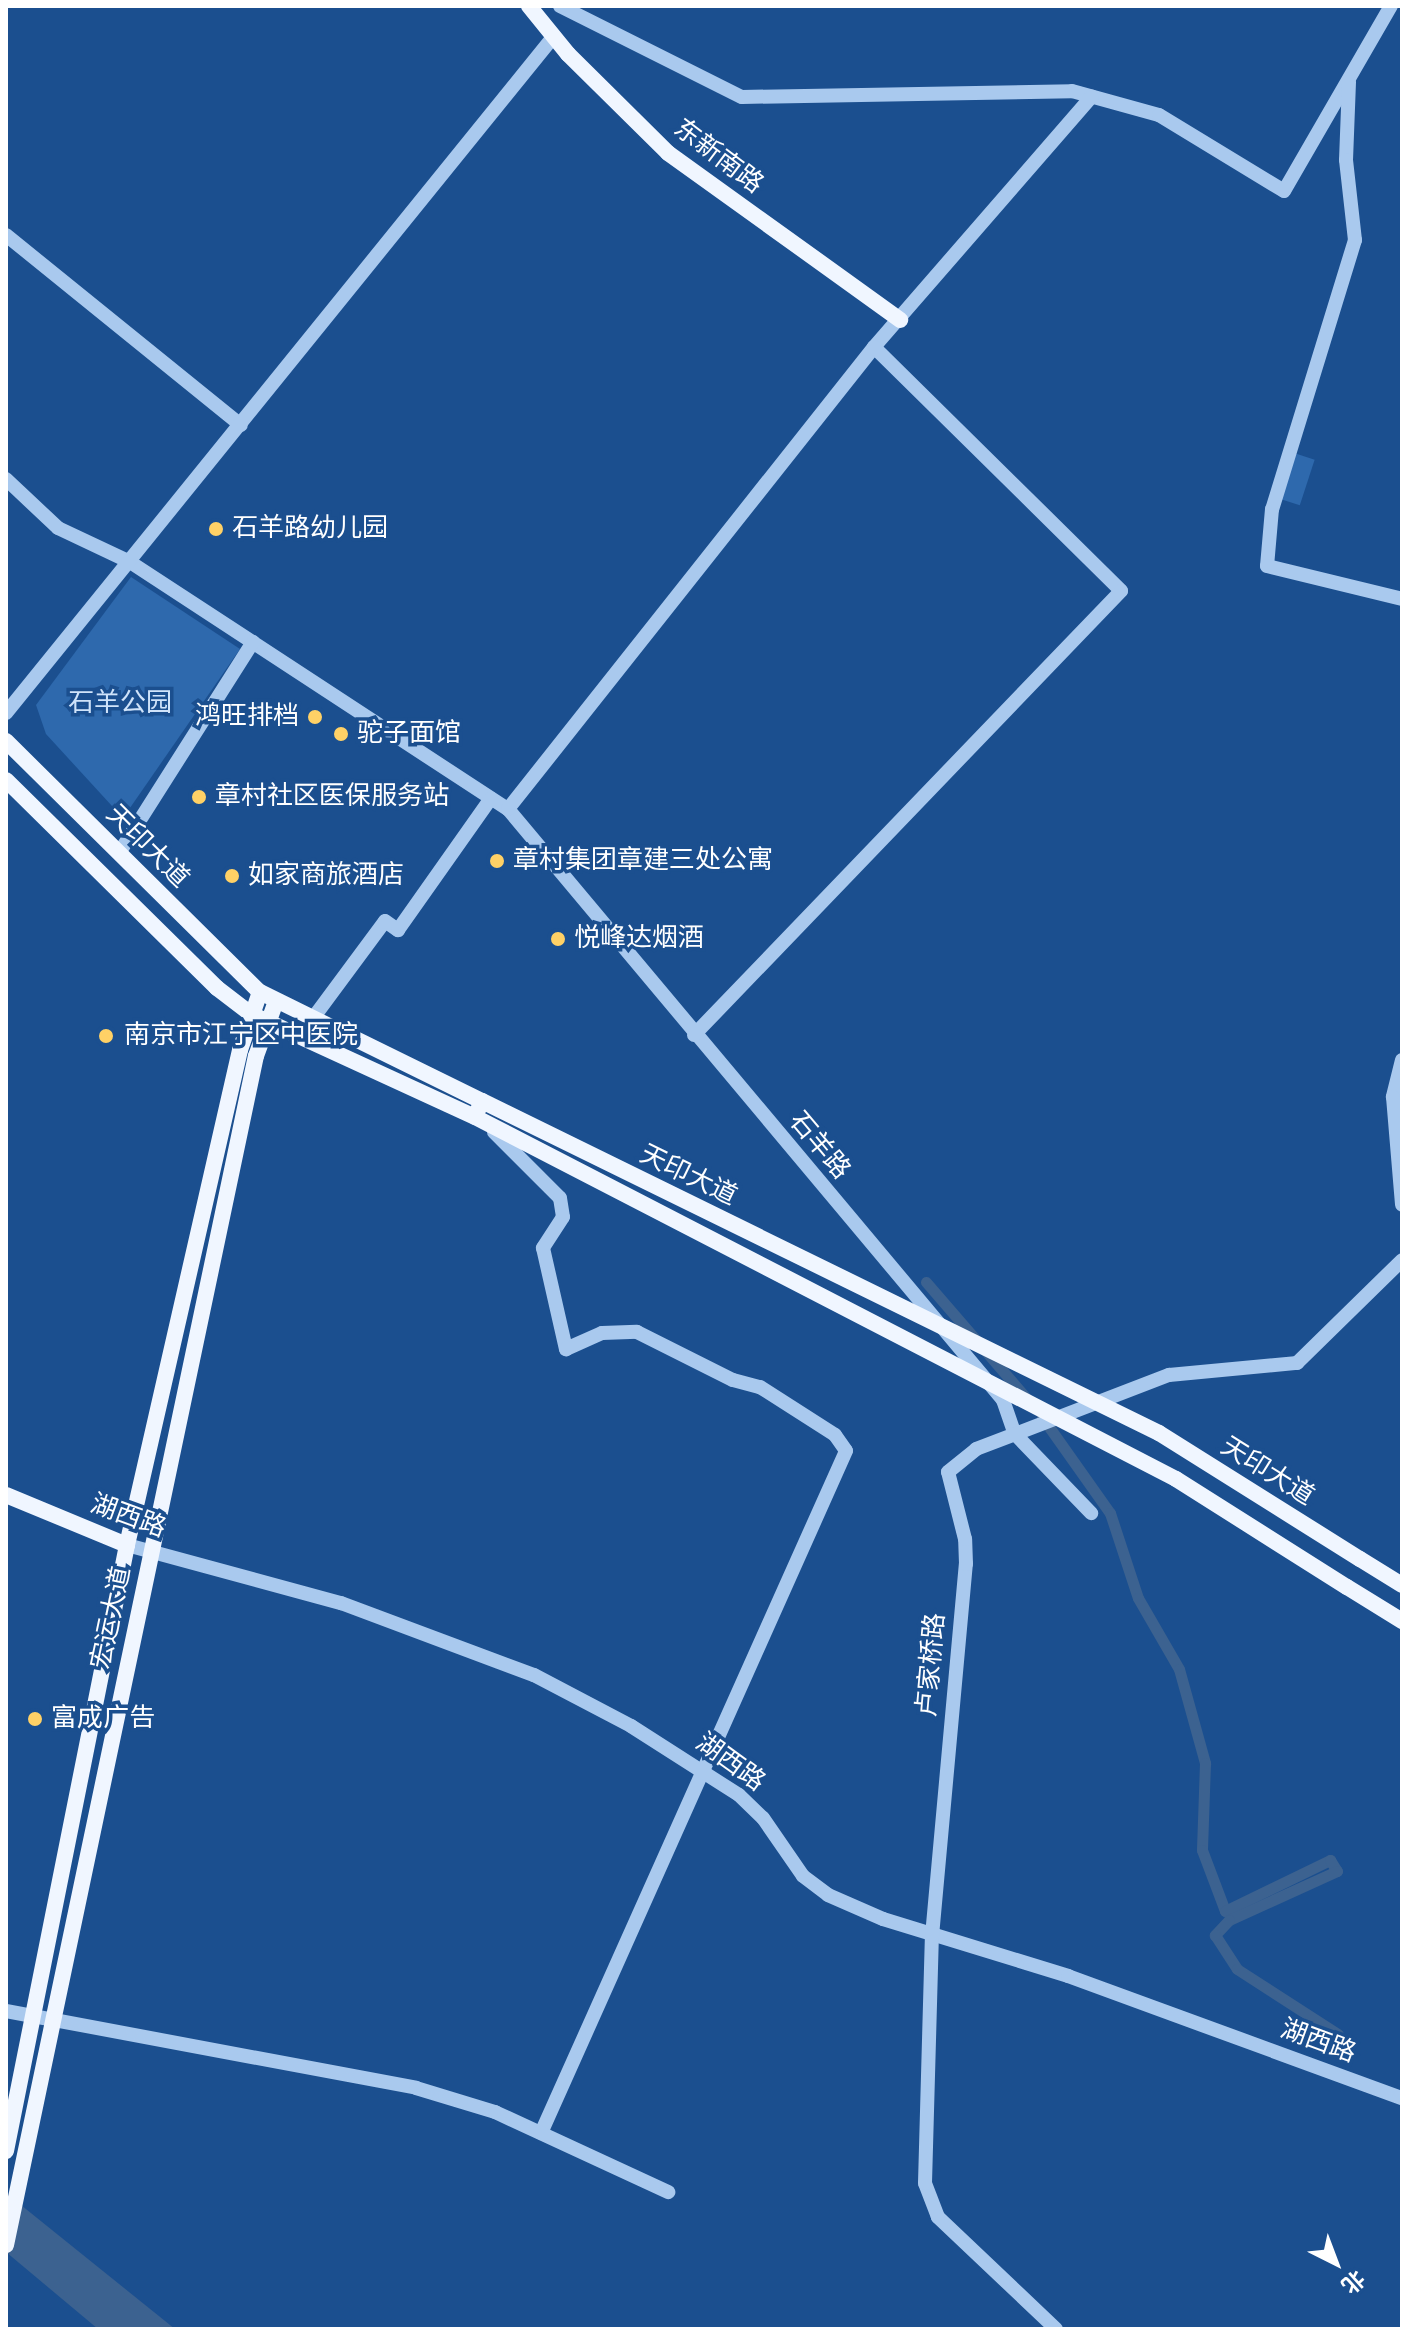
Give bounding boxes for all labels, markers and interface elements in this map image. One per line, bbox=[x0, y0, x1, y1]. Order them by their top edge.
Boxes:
street label: 东新南路 bbox=[667, 113, 769, 201]
place label: 石羊路幼儿园 bbox=[232, 513, 388, 545]
marker: 石羊路幼儿园 bbox=[207, 520, 225, 538]
park label: 石羊公园 bbox=[68, 688, 172, 720]
place label: 鸿旺排档 bbox=[195, 701, 299, 733]
marker: 鸿旺排档 bbox=[306, 708, 324, 726]
place label: 驼子面馆 bbox=[357, 718, 461, 750]
marker: 驼子面馆 bbox=[332, 725, 350, 743]
place label: 章村社区医保服务站 bbox=[215, 781, 449, 813]
marker: 章村社区医保服务站 bbox=[190, 788, 208, 806]
street label: 天印大道 bbox=[99, 799, 195, 895]
place label: 章村集团章建三处公寓 bbox=[513, 845, 773, 877]
marker: 章村集团章建三处公寓 bbox=[488, 852, 506, 870]
place label: 如家商旅酒店 bbox=[248, 860, 404, 892]
marker: 如家商旅酒店 bbox=[223, 867, 241, 885]
place label: 悦峰达烟酒 bbox=[574, 923, 704, 955]
marker: 悦峰达烟酒 bbox=[549, 930, 567, 948]
place label: 南京市江宁区中医院 bbox=[124, 1020, 358, 1052]
marker: 南京市江宁区中医院 bbox=[95, 1025, 117, 1047]
street label: 石羊路 bbox=[782, 1106, 856, 1186]
street label: 天印大道 bbox=[634, 1139, 742, 1213]
street label: 天印大道 bbox=[1215, 1431, 1319, 1513]
street label: 湖西路 bbox=[86, 1489, 170, 1545]
street label: 宏运大道 bbox=[86, 1564, 138, 1672]
street label: 卢家桥路 bbox=[912, 1612, 952, 1718]
place label: 富成广告 bbox=[51, 1703, 155, 1735]
marker: 富成广告 bbox=[26, 1710, 44, 1728]
street label: 湖西路 bbox=[689, 1727, 771, 1799]
street label: 湖西路 bbox=[1276, 2014, 1360, 2070]
north arrow bbox=[1296, 2223, 1376, 2303]
text: 北 bbox=[1335, 2264, 1370, 2299]

